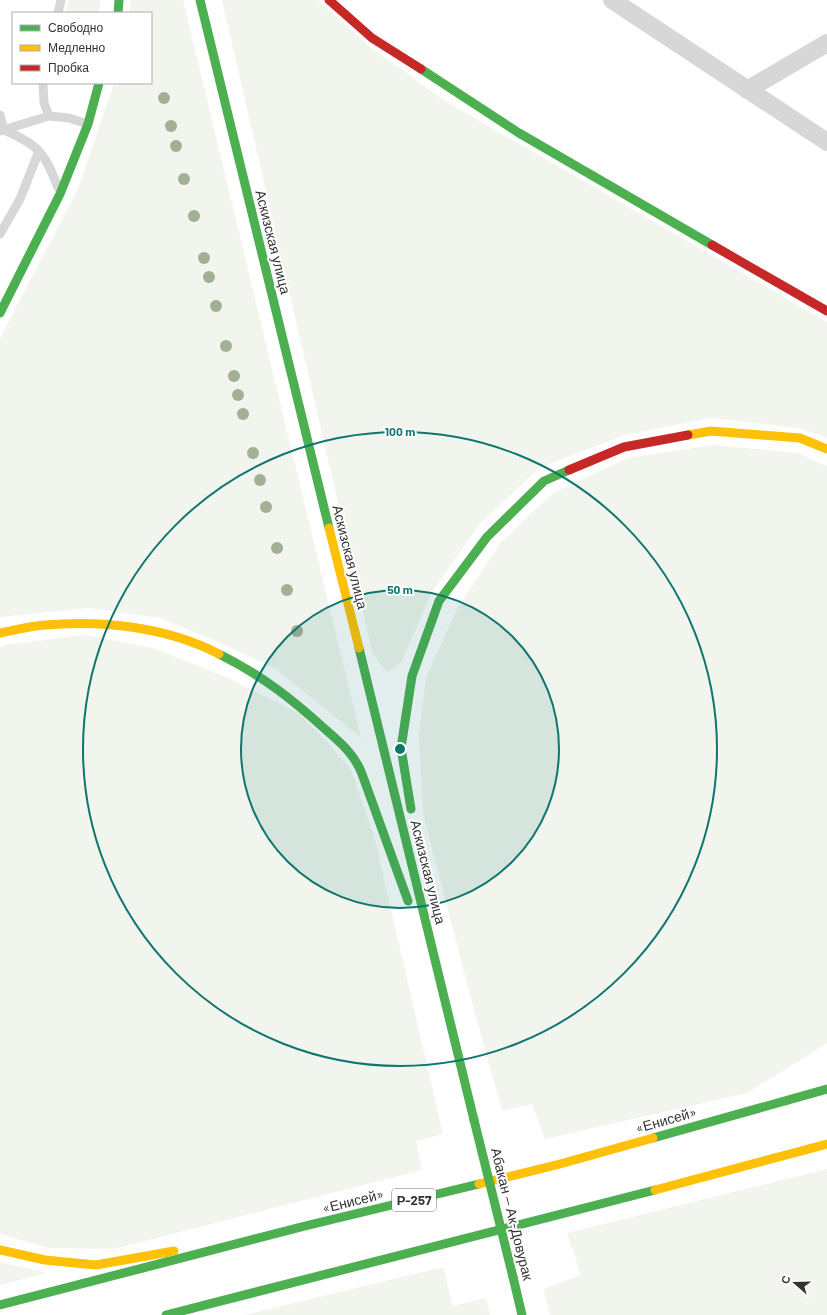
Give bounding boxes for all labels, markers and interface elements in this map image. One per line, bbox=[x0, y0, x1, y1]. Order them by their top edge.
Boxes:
legend bbox=[12, 12, 152, 84]
text: Свободно bbox=[48, 20, 103, 35]
text: Медленно bbox=[48, 40, 105, 55]
text: Пробка bbox=[48, 60, 89, 75]
street label: Аскизская улица bbox=[252, 188, 295, 296]
text: 100 m bbox=[385, 424, 415, 438]
street label: Аскизская улица bbox=[329, 503, 372, 611]
text: 50 m bbox=[387, 582, 413, 596]
centre of rings bbox=[393, 742, 407, 756]
street label: Аскизская улица bbox=[407, 818, 450, 926]
street label: «Енисей» bbox=[633, 1103, 698, 1136]
street label: Абакан — Ак-Довурак bbox=[488, 1146, 537, 1283]
street label: «Енисей» bbox=[320, 1185, 385, 1216]
road number: Р-257 bbox=[392, 1189, 436, 1211]
north arrow bbox=[775, 1263, 815, 1303]
text: С bbox=[778, 1273, 793, 1285]

